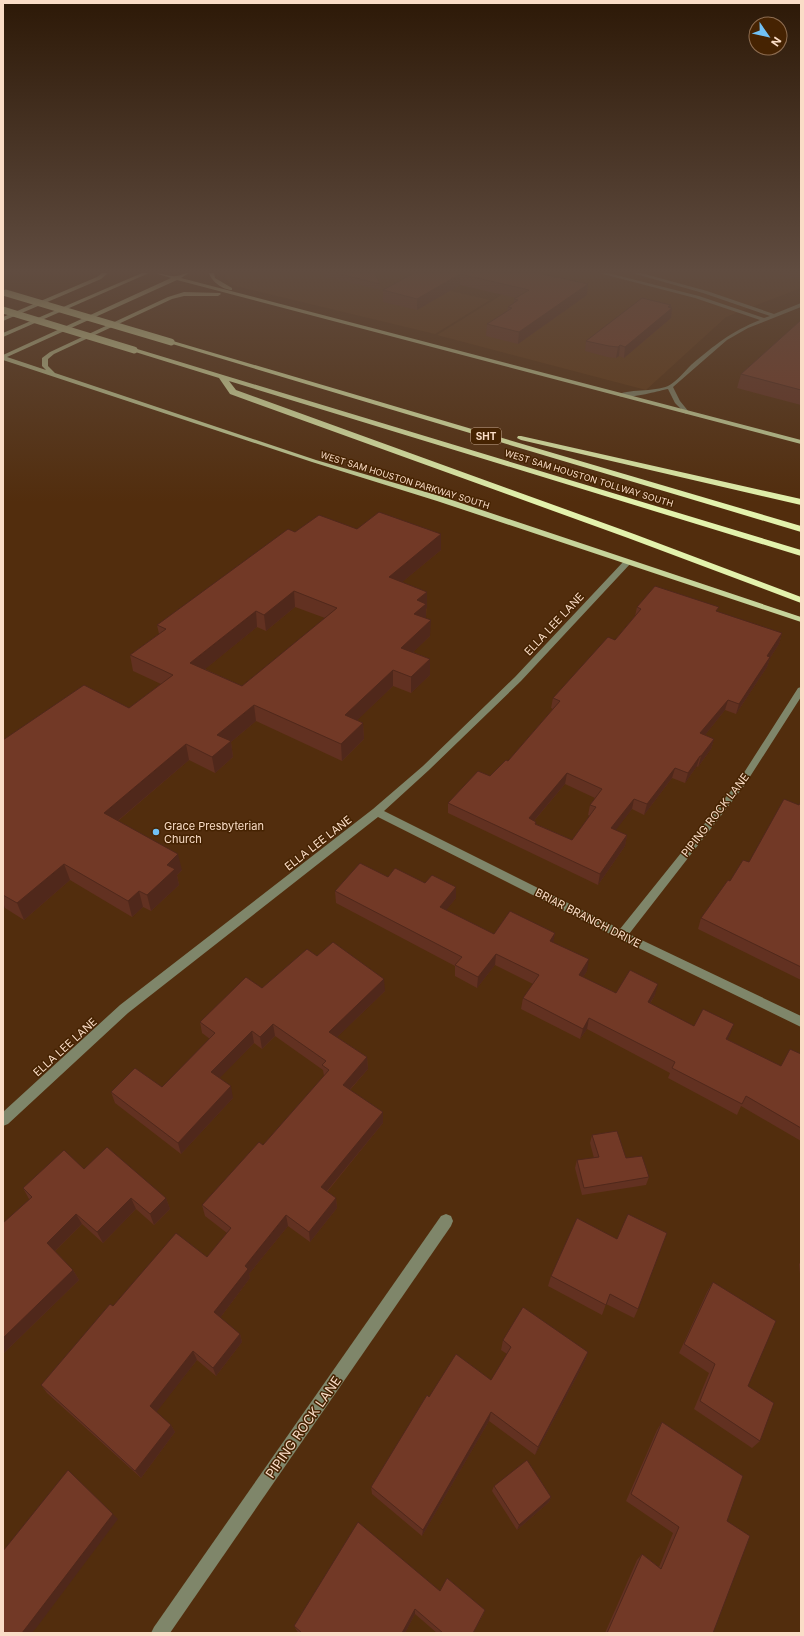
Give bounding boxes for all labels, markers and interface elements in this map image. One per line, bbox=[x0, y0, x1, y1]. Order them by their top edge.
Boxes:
north arrow bbox=[748, 16, 788, 56]
text: N bbox=[768, 34, 784, 49]
road number: SHT bbox=[471, 428, 501, 444]
street label: WEST SAM HOUSTON TOLLWAY SOUTH bbox=[503, 447, 675, 509]
street label: WEST SAM HOUSTON PARKWAY SOUTH bbox=[319, 449, 491, 511]
street label: ELLA LEE LANE bbox=[521, 590, 587, 658]
street label: PIPING ROCK LANE bbox=[678, 770, 752, 860]
street label: ELLA LEE LANE bbox=[282, 813, 354, 873]
place label: Grace Presbyterian Church bbox=[164, 819, 264, 846]
marker: Grace Presbyterian Church bbox=[151, 827, 161, 837]
street label: BRIAR BRANCH DRIVE bbox=[533, 885, 643, 951]
street label: ELLA LEE LANE bbox=[30, 1015, 100, 1079]
street label: PIPING ROCK LANE bbox=[262, 1373, 344, 1481]

